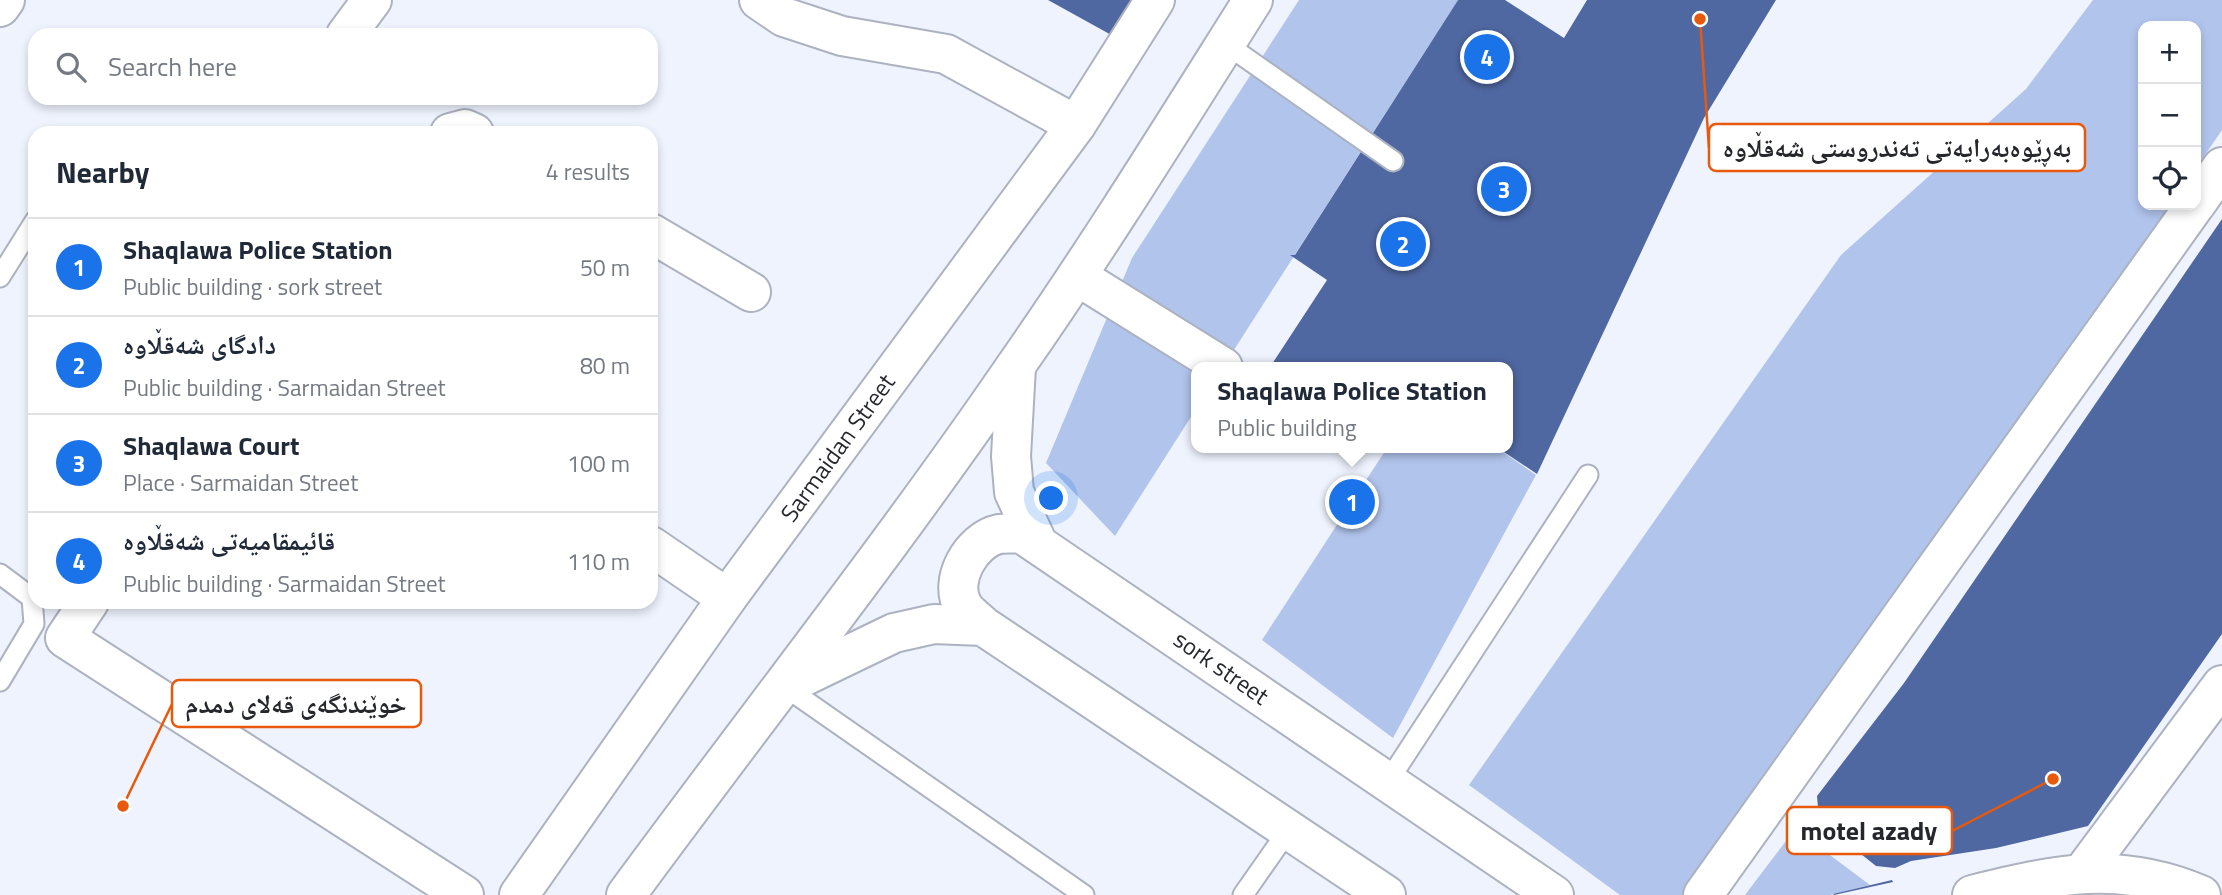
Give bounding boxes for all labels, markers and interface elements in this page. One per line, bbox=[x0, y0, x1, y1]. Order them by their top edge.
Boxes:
map controls bbox=[2138, 21, 2201, 210]
button: + bbox=[2138, 21, 2201, 84]
search box bbox=[28, 28, 658, 105]
pin: 4 bbox=[1464, 31, 1510, 83]
text: Search here bbox=[108, 47, 237, 86]
icon: search bbox=[52, 48, 90, 86]
button: − bbox=[2138, 84, 2201, 147]
callout: بەڕێوەبەرایەتی تەندروستی شەقڵاوە bbox=[1709, 124, 2085, 171]
text: بەڕێوەبەرایەتی تەندروستی شەقڵاوە bbox=[1723, 128, 2071, 167]
button: locate bbox=[2138, 147, 2201, 210]
text: Nearby bbox=[56, 149, 149, 195]
text: 4 results bbox=[546, 154, 630, 189]
pin: 3 bbox=[1481, 163, 1527, 215]
pin: 2 bbox=[1380, 218, 1426, 270]
text: Shaqlawa Police Station bbox=[123, 230, 393, 269]
text: 1 bbox=[73, 250, 85, 285]
text: 50 m bbox=[580, 250, 630, 285]
text: Public building · sork street bbox=[123, 269, 382, 304]
text: دادگای شەقڵاوە bbox=[123, 325, 276, 364]
text: 2 bbox=[73, 348, 85, 383]
text: 80 m bbox=[580, 348, 630, 383]
popup bbox=[1191, 362, 1513, 453]
street label: Sarmaidan Street bbox=[771, 365, 904, 529]
text: Public building · Sarmaidan Street bbox=[123, 370, 446, 405]
text: Shaqlawa Police Station bbox=[1217, 371, 1487, 410]
text: Public building bbox=[1217, 410, 1357, 445]
text: Shaqlawa Court bbox=[123, 426, 299, 465]
text: 3 bbox=[73, 446, 85, 481]
text: 100 m bbox=[567, 446, 630, 481]
text: Place · Sarmaidan Street bbox=[123, 465, 358, 500]
pin: 1 bbox=[1329, 476, 1375, 528]
your location bbox=[1034, 481, 1068, 515]
text: قائیمقامیەتی شەقڵاوە bbox=[123, 521, 335, 560]
text: 4 bbox=[73, 544, 85, 579]
text: 110 m bbox=[567, 544, 630, 579]
text: Public building · Sarmaidan Street bbox=[123, 566, 446, 601]
street label: sork street bbox=[1167, 621, 1277, 714]
callout: خوێندنگەی قەلای دمدم bbox=[172, 680, 421, 727]
text: خوێندنگەی قەلای دمدم bbox=[185, 684, 407, 723]
callout: motel azady bbox=[1787, 807, 1952, 854]
text: motel azady bbox=[1801, 811, 1937, 850]

